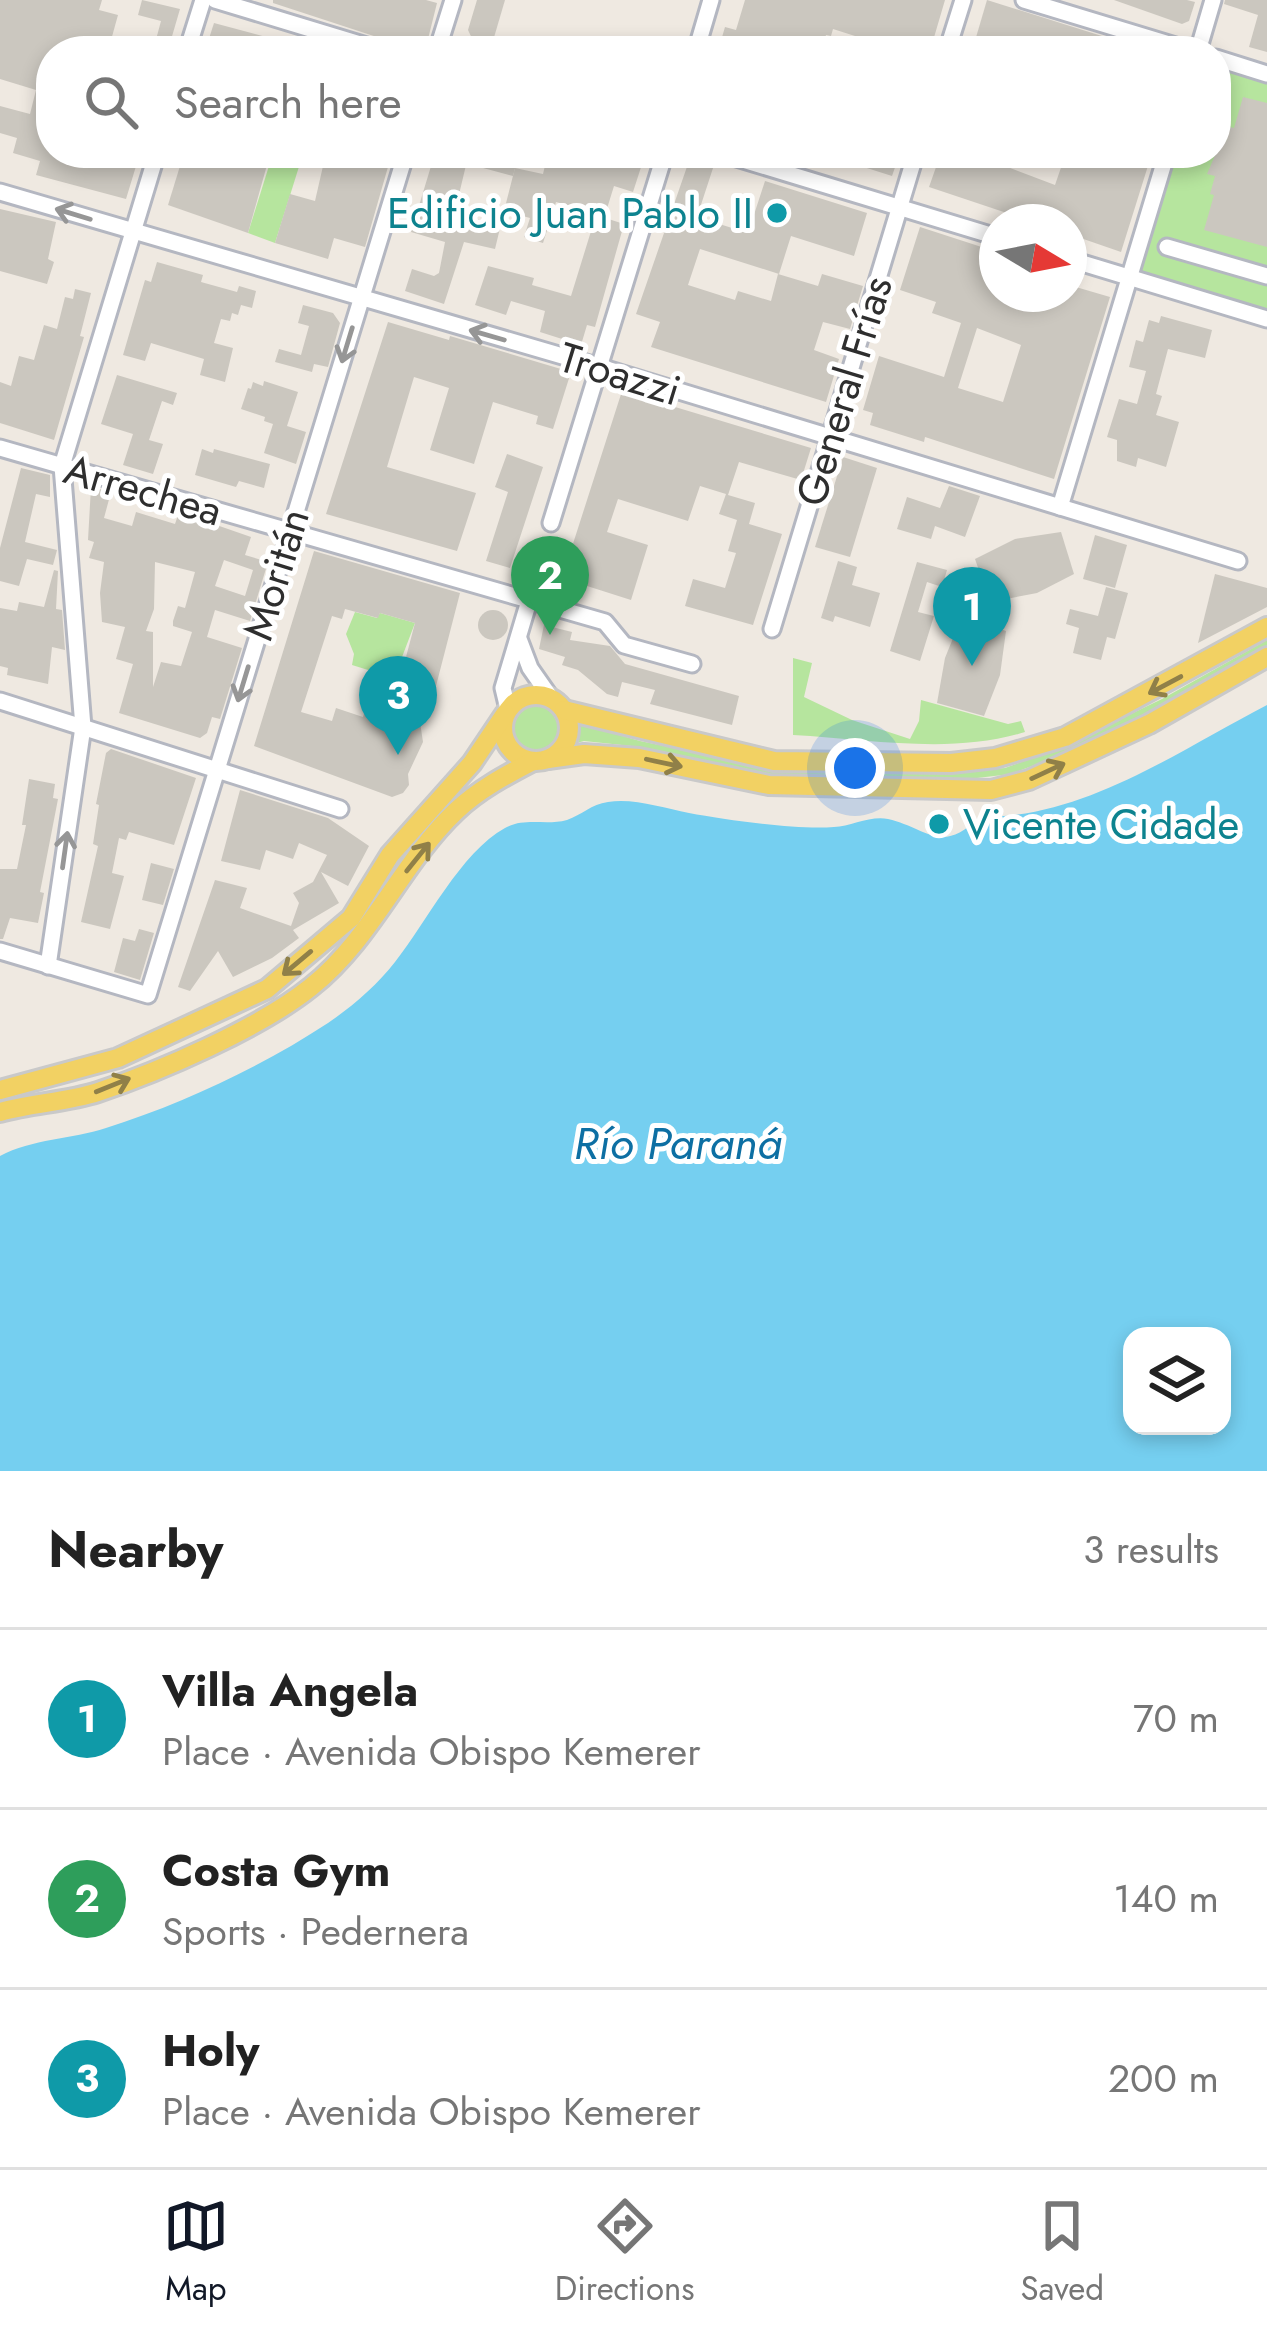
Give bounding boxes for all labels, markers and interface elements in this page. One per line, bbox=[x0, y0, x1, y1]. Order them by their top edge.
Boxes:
search box bbox=[36, 36, 1231, 168]
icon: search bbox=[78, 69, 144, 135]
text: Search here bbox=[174, 70, 402, 135]
place label: Edificio Juan Pablo II bbox=[387, 183, 753, 244]
marker: Edificio Juan Pablo II bbox=[764, 200, 790, 226]
one-way arrow bbox=[55, 202, 93, 224]
north arrow bbox=[979, 204, 1087, 312]
street label: General Frías bbox=[780, 269, 908, 513]
one-way arrow bbox=[469, 323, 507, 345]
one-way arrow bbox=[335, 325, 357, 363]
street label: Troazzi bbox=[552, 327, 688, 421]
street label: Arrechea bbox=[57, 438, 229, 542]
street label: Moritán bbox=[227, 501, 325, 647]
pin: 2 bbox=[511, 536, 589, 635]
pin: 1 bbox=[933, 567, 1011, 666]
pin: 3 bbox=[359, 656, 437, 755]
one-way arrow bbox=[230, 664, 252, 702]
one-way arrow bbox=[1149, 674, 1184, 697]
your location bbox=[825, 738, 885, 798]
one-way arrow bbox=[644, 752, 683, 775]
one-way arrow bbox=[1029, 759, 1065, 781]
place label: Vicente Cidade bbox=[963, 794, 1239, 855]
marker: Vicente Cidade bbox=[926, 811, 952, 837]
one-way arrow bbox=[54, 831, 77, 870]
one-way arrow bbox=[404, 842, 431, 874]
one-way arrow bbox=[282, 949, 313, 977]
one-way arrow bbox=[94, 1073, 131, 1094]
water label: Río Paraná bbox=[574, 1111, 782, 1176]
map controls bbox=[1123, 1327, 1231, 1435]
button: layers bbox=[1123, 1327, 1231, 1435]
text: Nearby bbox=[48, 1512, 223, 1586]
text: 3 results bbox=[1083, 1521, 1219, 1578]
text: Villa Angela bbox=[162, 1658, 418, 1723]
text: 1 bbox=[77, 1690, 97, 1747]
text: 70 m bbox=[1133, 1690, 1219, 1747]
text: Place · Avenida Obispo Kemerer bbox=[162, 1723, 701, 1780]
text: Costa Gym bbox=[162, 1838, 390, 1903]
text: 2 bbox=[74, 1870, 100, 1927]
text: 140 m bbox=[1113, 1870, 1219, 1927]
text: Sports · Pedernera bbox=[162, 1903, 469, 1960]
text: Holy bbox=[162, 2018, 260, 2083]
text: 3 bbox=[75, 2050, 99, 2107]
text: 200 m bbox=[1108, 2050, 1219, 2107]
text: Place · Avenida Obispo Kemerer bbox=[162, 2083, 701, 2140]
tab: Map bbox=[163, 2193, 229, 2312]
tab: Directions bbox=[555, 2193, 695, 2312]
tab: Saved bbox=[1020, 2193, 1104, 2312]

